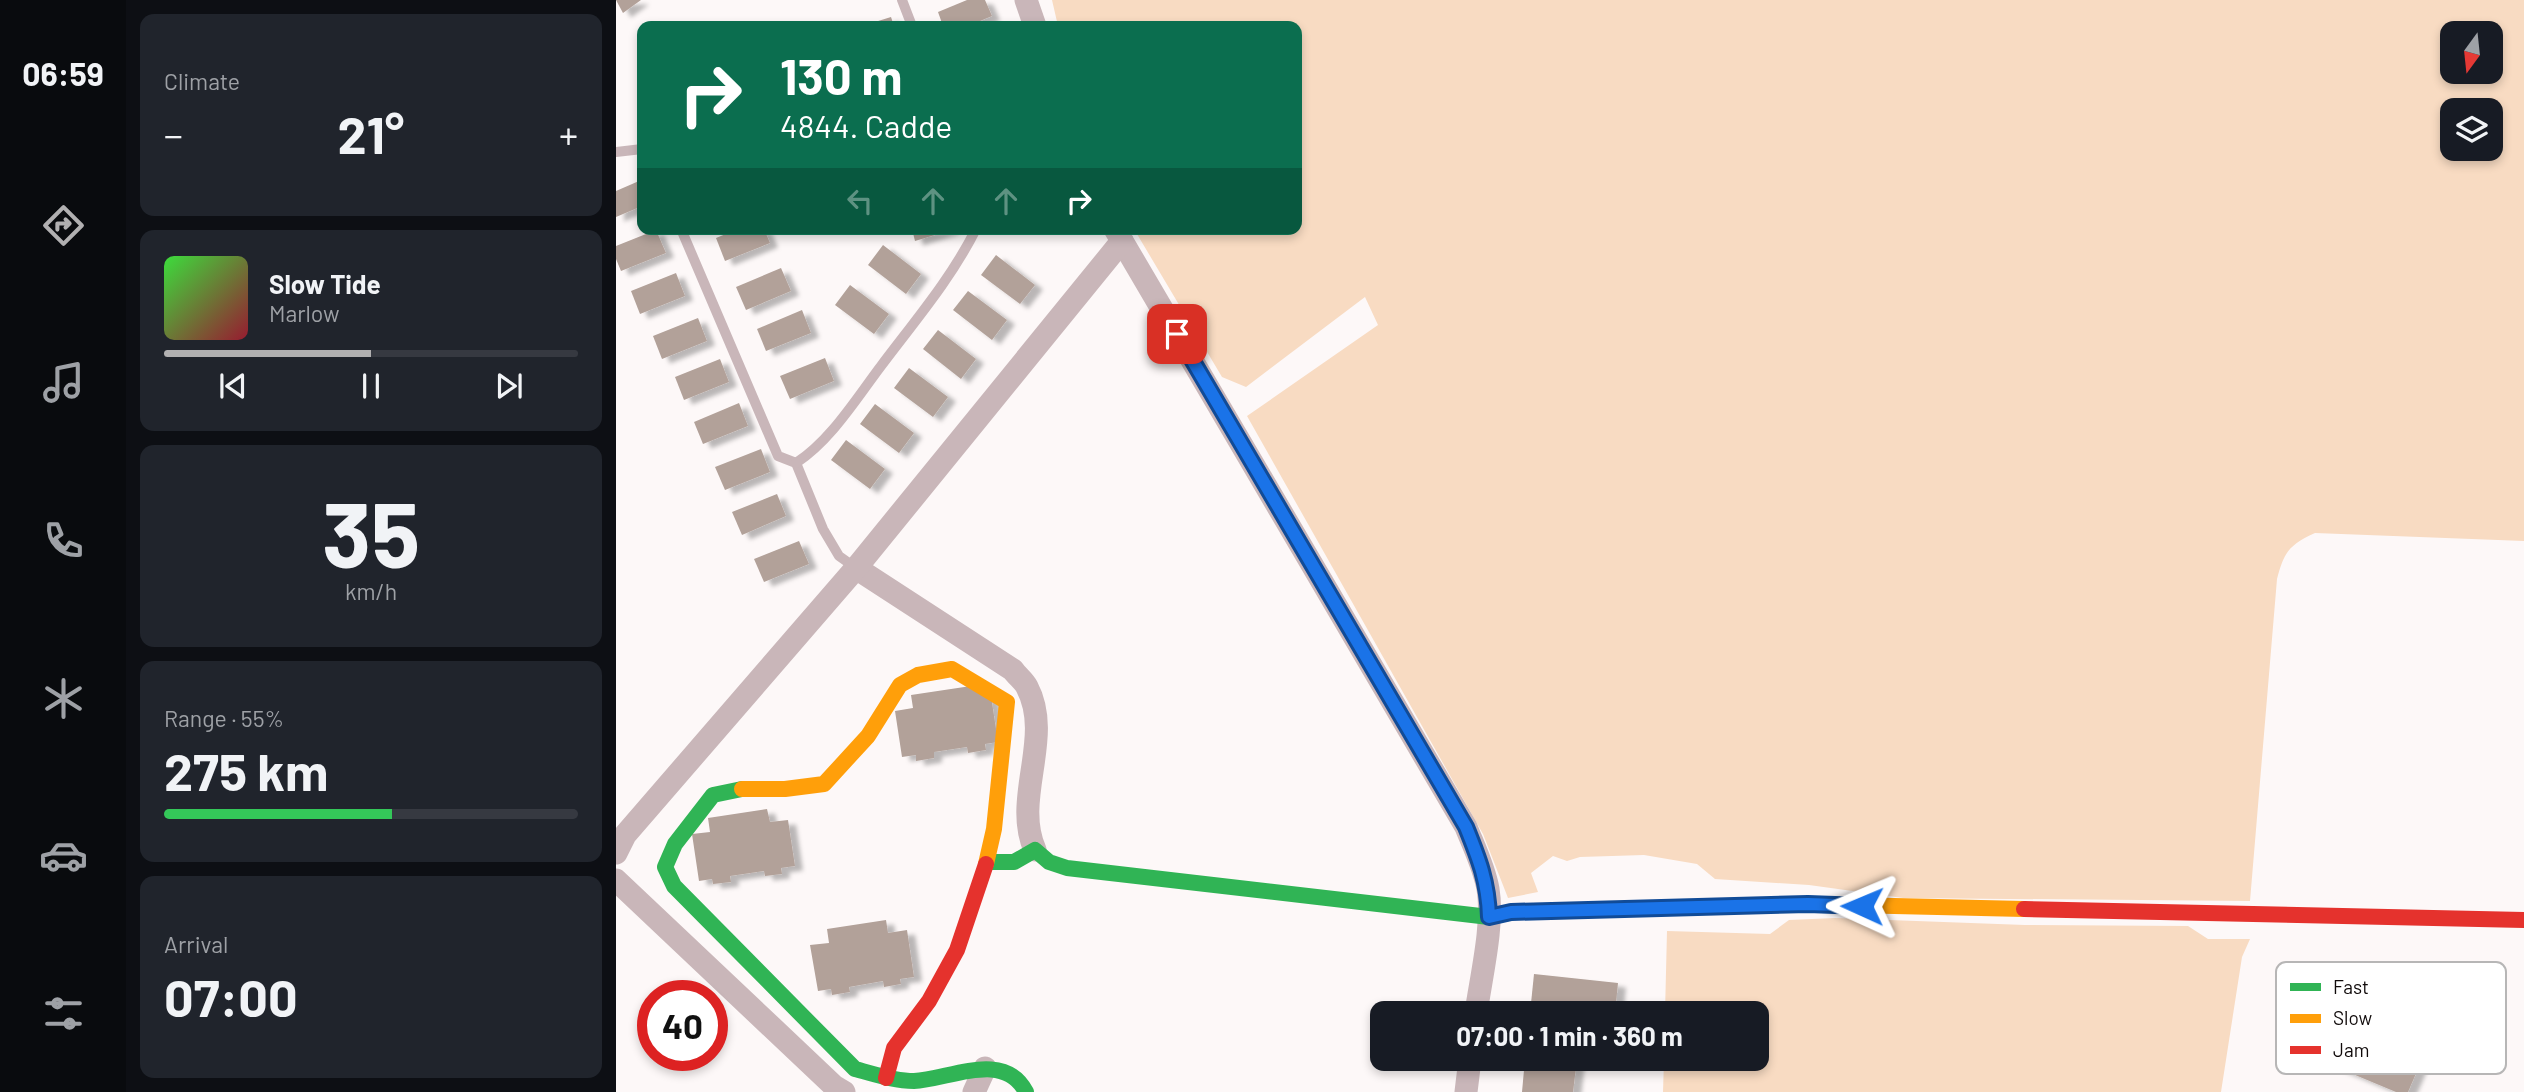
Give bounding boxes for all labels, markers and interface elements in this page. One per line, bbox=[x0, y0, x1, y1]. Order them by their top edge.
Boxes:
north arrow bbox=[2440, 21, 2502, 84]
map controls bbox=[2440, 21, 2503, 161]
text: 130 m bbox=[780, 46, 902, 105]
icon: right bbox=[665, 49, 756, 140]
text: 06:59 bbox=[22, 54, 104, 92]
text: Climate bbox=[164, 67, 240, 95]
button: layers bbox=[2440, 98, 2503, 161]
text: 21° bbox=[338, 102, 404, 164]
text: 4844. Cadde bbox=[780, 106, 952, 144]
text: − bbox=[164, 111, 183, 157]
text: + bbox=[559, 111, 578, 157]
icon: left bbox=[841, 182, 879, 220]
icon: ahead bbox=[914, 182, 952, 220]
icon: ahead bbox=[987, 182, 1025, 220]
icon: right bbox=[1060, 182, 1098, 220]
icon: directions bbox=[39, 201, 88, 250]
text: Slow Tide bbox=[269, 268, 381, 299]
text: Marlow bbox=[269, 299, 340, 327]
pin bbox=[1147, 304, 1207, 364]
icon: arrive bbox=[1158, 315, 1196, 353]
icon: music bbox=[39, 358, 88, 407]
icon: previous bbox=[214, 367, 252, 405]
icon: pause bbox=[352, 367, 390, 405]
icon: next bbox=[490, 367, 528, 405]
text: 35 bbox=[322, 477, 420, 586]
icon: phone bbox=[39, 516, 88, 565]
text: km/h bbox=[345, 577, 397, 605]
icon: climate bbox=[39, 674, 88, 723]
text: Range · 55% bbox=[164, 704, 284, 732]
text: 275 km bbox=[164, 739, 328, 801]
icon: car bbox=[39, 831, 88, 880]
position arrow bbox=[1825, 869, 1899, 943]
text: Arrival bbox=[164, 930, 228, 958]
legend bbox=[2276, 962, 2506, 1074]
text: 07:00 bbox=[164, 965, 298, 1027]
text: Fast bbox=[2333, 975, 2369, 998]
speed limit sign: 40 bbox=[637, 980, 728, 1071]
icon: filters bbox=[39, 989, 88, 1038]
text: Slow bbox=[2333, 1006, 2372, 1029]
text: 07:00 · 1 min · 360 m bbox=[1456, 1020, 1683, 1051]
text: Jam bbox=[2333, 1038, 2369, 1061]

